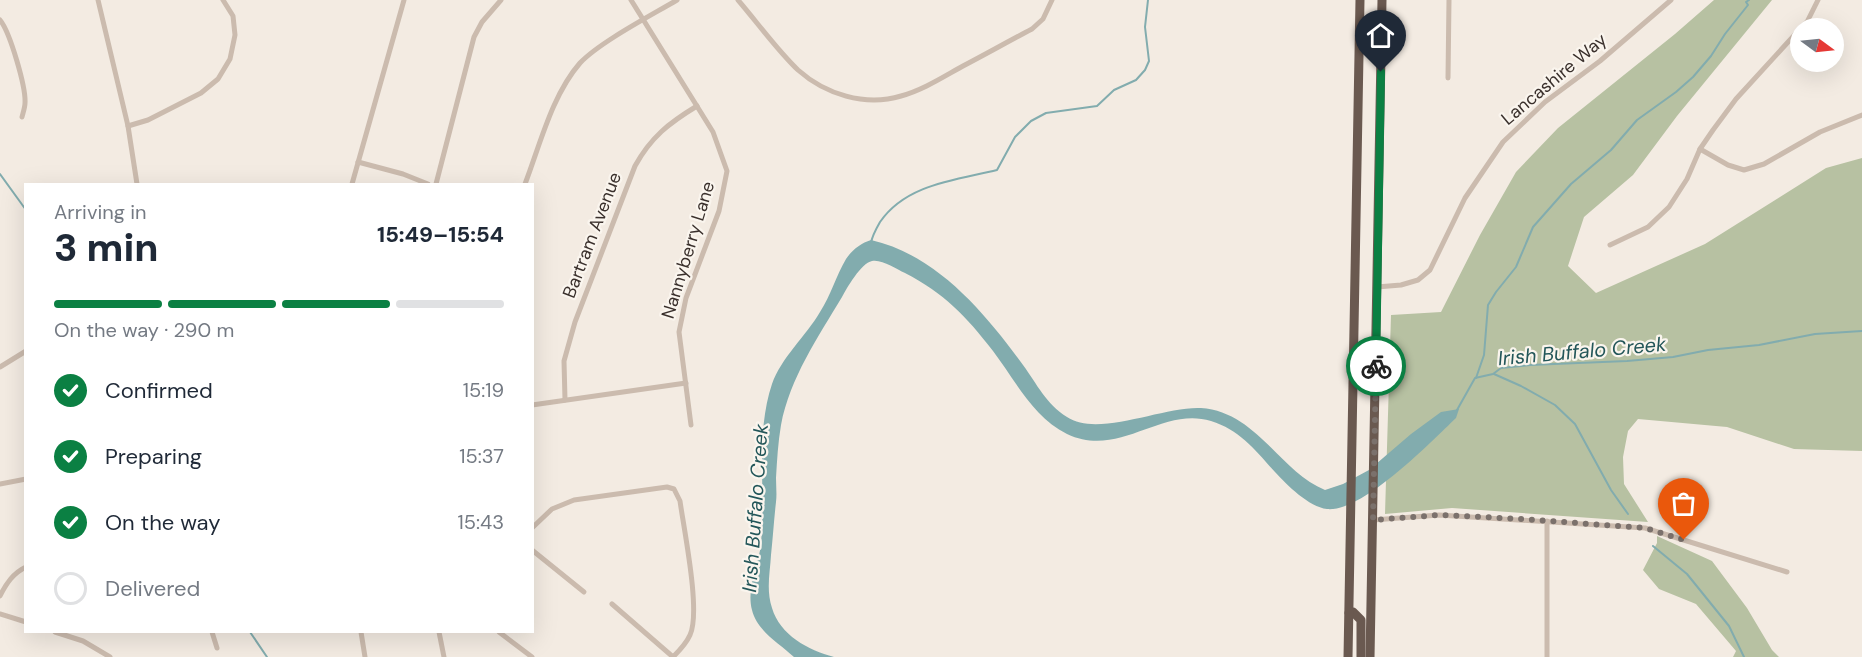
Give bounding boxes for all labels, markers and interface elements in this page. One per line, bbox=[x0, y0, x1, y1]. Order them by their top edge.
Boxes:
pin bbox=[1355, 10, 1406, 72]
north arrow bbox=[1790, 18, 1844, 72]
map controls bbox=[1790, 18, 1844, 72]
icon: home bbox=[1364, 19, 1397, 52]
street label: Lancashire Way bbox=[1496, 28, 1612, 130]
street label: Bartram Avenue bbox=[557, 169, 627, 301]
street label: Nannyberry Lane bbox=[656, 179, 720, 321]
text: Arriving in bbox=[54, 199, 146, 225]
text: 15:49–15:54 bbox=[377, 220, 504, 249]
text: 3 min bbox=[54, 222, 159, 273]
text: On the way · 290 m bbox=[54, 317, 234, 343]
water label: Irish Buffalo Creek bbox=[1497, 331, 1668, 371]
courier bbox=[1346, 336, 1406, 396]
icon: bike bbox=[1360, 350, 1393, 383]
icon: check bbox=[54, 374, 87, 407]
text: Confirmed bbox=[105, 376, 213, 405]
text: 15:19 bbox=[463, 377, 504, 403]
water label: Irish Buffalo Creek bbox=[736, 422, 774, 593]
icon: check bbox=[54, 440, 87, 473]
text: Preparing bbox=[105, 442, 202, 471]
text: 15:37 bbox=[459, 443, 504, 469]
pin bbox=[1658, 478, 1709, 540]
icon: bag bbox=[1667, 487, 1700, 520]
icon: check bbox=[54, 506, 87, 539]
text: On the way bbox=[105, 508, 220, 537]
text: 15:43 bbox=[458, 509, 504, 535]
text: Delivered bbox=[105, 574, 200, 603]

